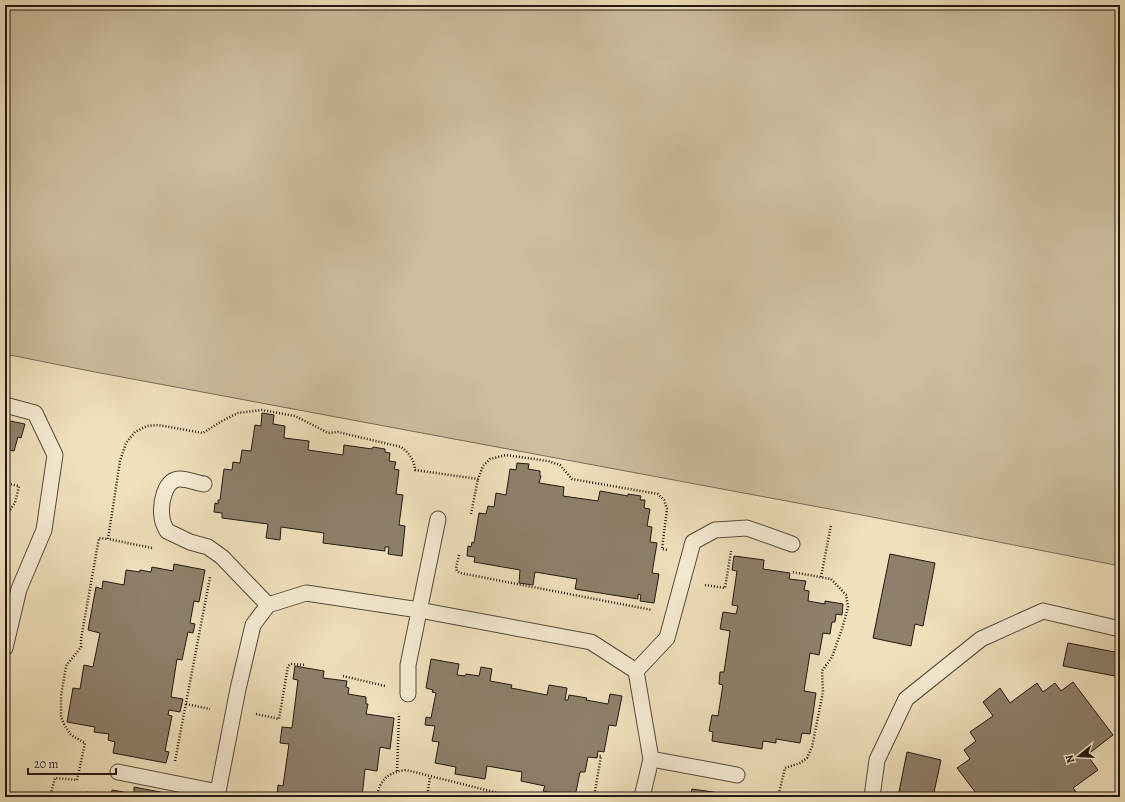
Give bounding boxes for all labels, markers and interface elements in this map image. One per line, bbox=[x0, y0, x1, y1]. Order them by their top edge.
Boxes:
north arrow bbox=[1059, 736, 1099, 776]
scale bar bbox=[28, 750, 116, 776]
text: N bbox=[1062, 753, 1078, 765]
text: 20 m bbox=[34, 756, 58, 772]

